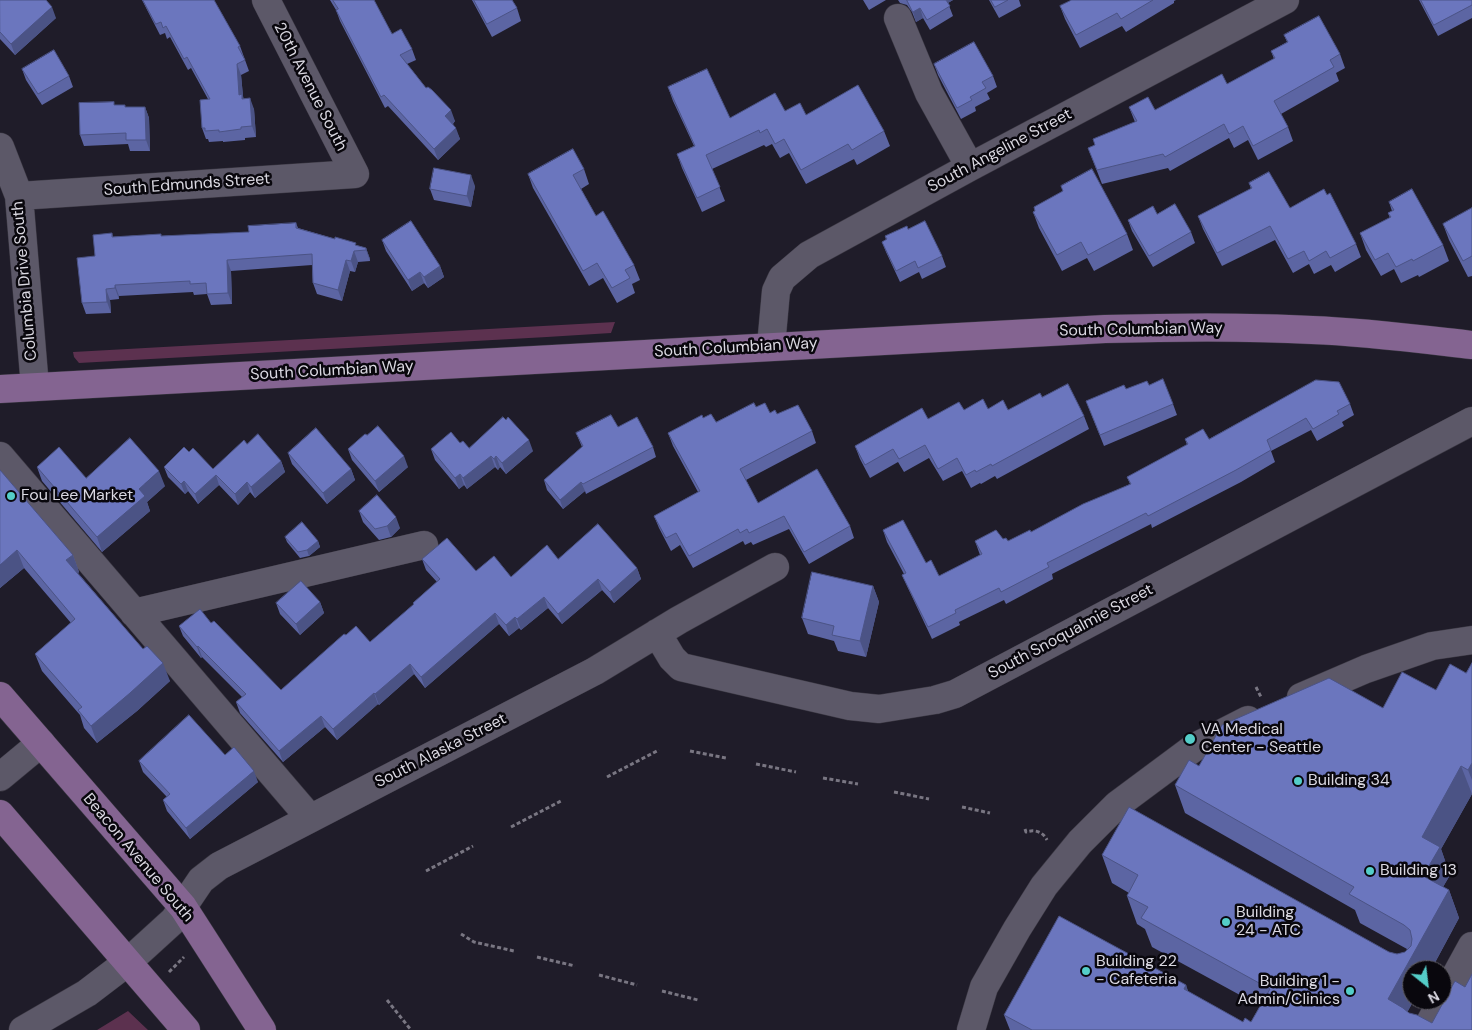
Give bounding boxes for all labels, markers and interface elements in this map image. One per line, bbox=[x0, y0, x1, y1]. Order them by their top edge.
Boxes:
street label: 20th Avenue South bbox=[269, 19, 351, 155]
street label: South Angeline Street bbox=[925, 105, 1075, 197]
street label: South Edmunds Street bbox=[103, 170, 271, 200]
street label: Columbia Drive South bbox=[8, 200, 42, 362]
street label: South Columbian Way bbox=[1059, 319, 1223, 341]
street label: South Columbian Way bbox=[654, 334, 818, 362]
street label: South Columbian Way bbox=[250, 357, 414, 385]
place label: Fou Lee Market bbox=[21, 486, 133, 506]
marker: Fou Lee Market bbox=[5, 490, 17, 502]
street label: South Snoqualmie Street bbox=[985, 580, 1157, 684]
street label: South Alaska Street bbox=[372, 710, 510, 792]
place label: VA Medical Center - Seattle bbox=[1201, 720, 1321, 758]
marker: VA Medical Center - Seattle bbox=[1183, 732, 1197, 746]
place label: Building 34 bbox=[1308, 771, 1390, 791]
marker: Building 34 bbox=[1292, 775, 1304, 787]
street label: Beacon Avenue South bbox=[79, 790, 197, 926]
place label: Building 13 bbox=[1380, 861, 1457, 881]
marker: Building 13 bbox=[1364, 865, 1376, 877]
place label: Building 24 - ATC bbox=[1236, 903, 1301, 941]
marker: Building 24 - ATC bbox=[1220, 916, 1232, 928]
place label: Building 22 - Cafeteria bbox=[1096, 952, 1177, 990]
north arrow bbox=[1402, 960, 1452, 1010]
marker: Building 22 - Cafeteria bbox=[1080, 965, 1092, 977]
place label: Building 1 - Admin/Clinics bbox=[1238, 972, 1340, 1010]
marker: Building 1 - Admin/Clinics bbox=[1344, 985, 1356, 997]
text: N bbox=[1425, 987, 1443, 1008]

